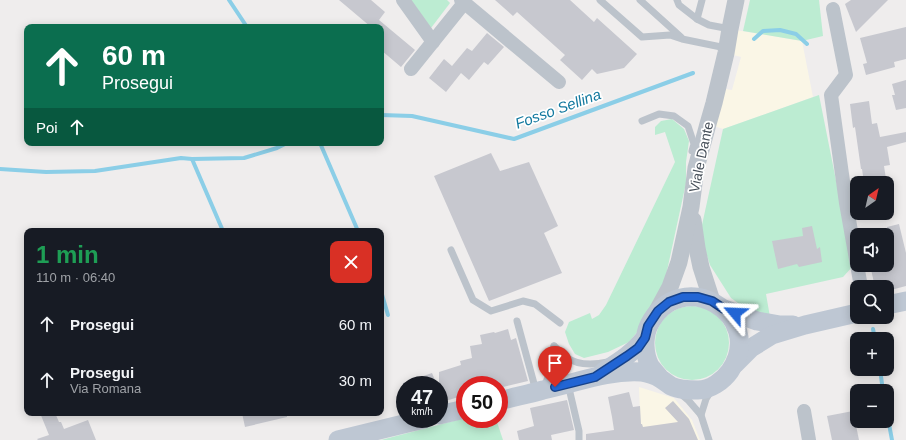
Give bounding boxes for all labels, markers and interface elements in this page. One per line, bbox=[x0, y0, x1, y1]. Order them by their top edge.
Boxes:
icon: ahead bbox=[36, 40, 88, 92]
text: 60 m bbox=[102, 40, 166, 71]
text: Prosegui bbox=[102, 73, 173, 93]
water label: Fosso Sellina bbox=[513, 85, 603, 132]
icon: ahead bbox=[66, 116, 88, 138]
text: Poi bbox=[36, 119, 58, 136]
street label: Viale Dante bbox=[686, 120, 716, 194]
north arrow bbox=[850, 176, 894, 220]
map controls bbox=[850, 176, 894, 428]
button: sound bbox=[850, 228, 894, 272]
text: 1 min bbox=[36, 241, 99, 268]
button: close bbox=[330, 241, 372, 283]
text: 110 m · 06:40 bbox=[36, 270, 115, 285]
button: search bbox=[850, 280, 894, 324]
position arrow bbox=[714, 292, 756, 334]
icon: ahead bbox=[36, 313, 58, 335]
text: Prosegui bbox=[70, 316, 134, 333]
text: 60 m bbox=[339, 316, 372, 333]
button: + bbox=[850, 332, 894, 376]
pin bbox=[538, 346, 572, 387]
icon: arrive bbox=[544, 352, 566, 374]
text: Prosegui bbox=[70, 364, 134, 381]
icon: ahead bbox=[36, 369, 58, 391]
text: 30 m bbox=[339, 372, 372, 389]
speed limit sign: 50 bbox=[456, 376, 508, 428]
text: Via Romana bbox=[70, 381, 141, 396]
button: − bbox=[850, 384, 894, 428]
text: 47 bbox=[411, 386, 433, 408]
text: km/h bbox=[411, 406, 433, 417]

